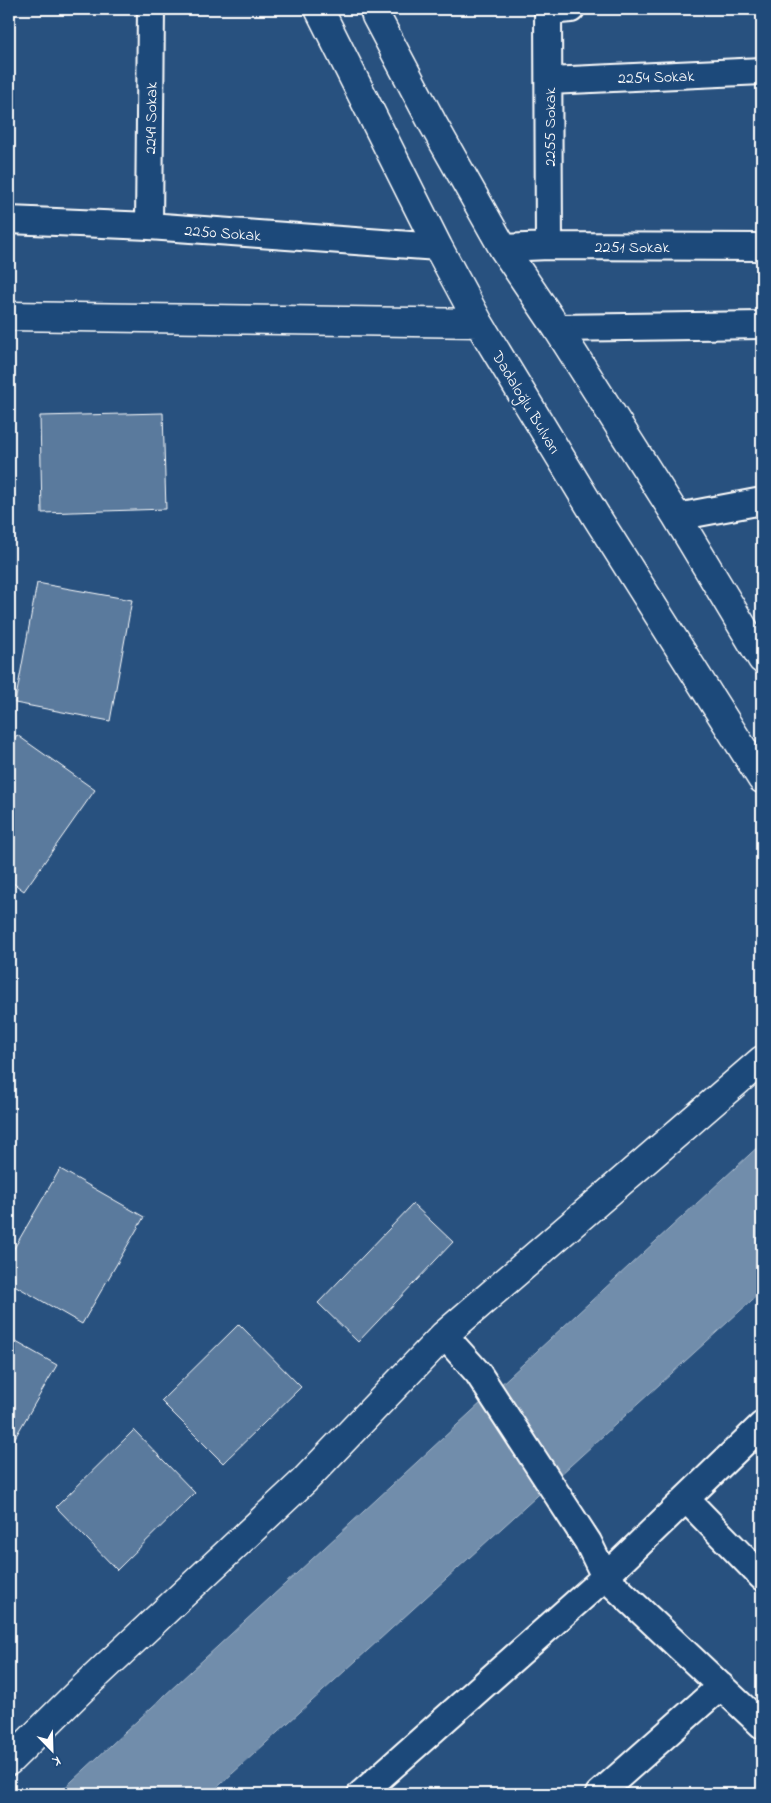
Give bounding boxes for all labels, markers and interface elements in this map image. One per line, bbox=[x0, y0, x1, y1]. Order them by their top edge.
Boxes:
street label: 2254 Sokak bbox=[617, 65, 696, 91]
street label: 2249 Sokak bbox=[139, 81, 165, 154]
street label: 2255 Sokak bbox=[539, 87, 563, 166]
street label: 2250 Sokak bbox=[184, 219, 263, 249]
street label: 2251 Sokak bbox=[595, 236, 670, 260]
street label: Dadaloğlu Bulvarı bbox=[484, 346, 566, 459]
north arrow bbox=[28, 1726, 78, 1776]
text: K bbox=[48, 1750, 64, 1772]

